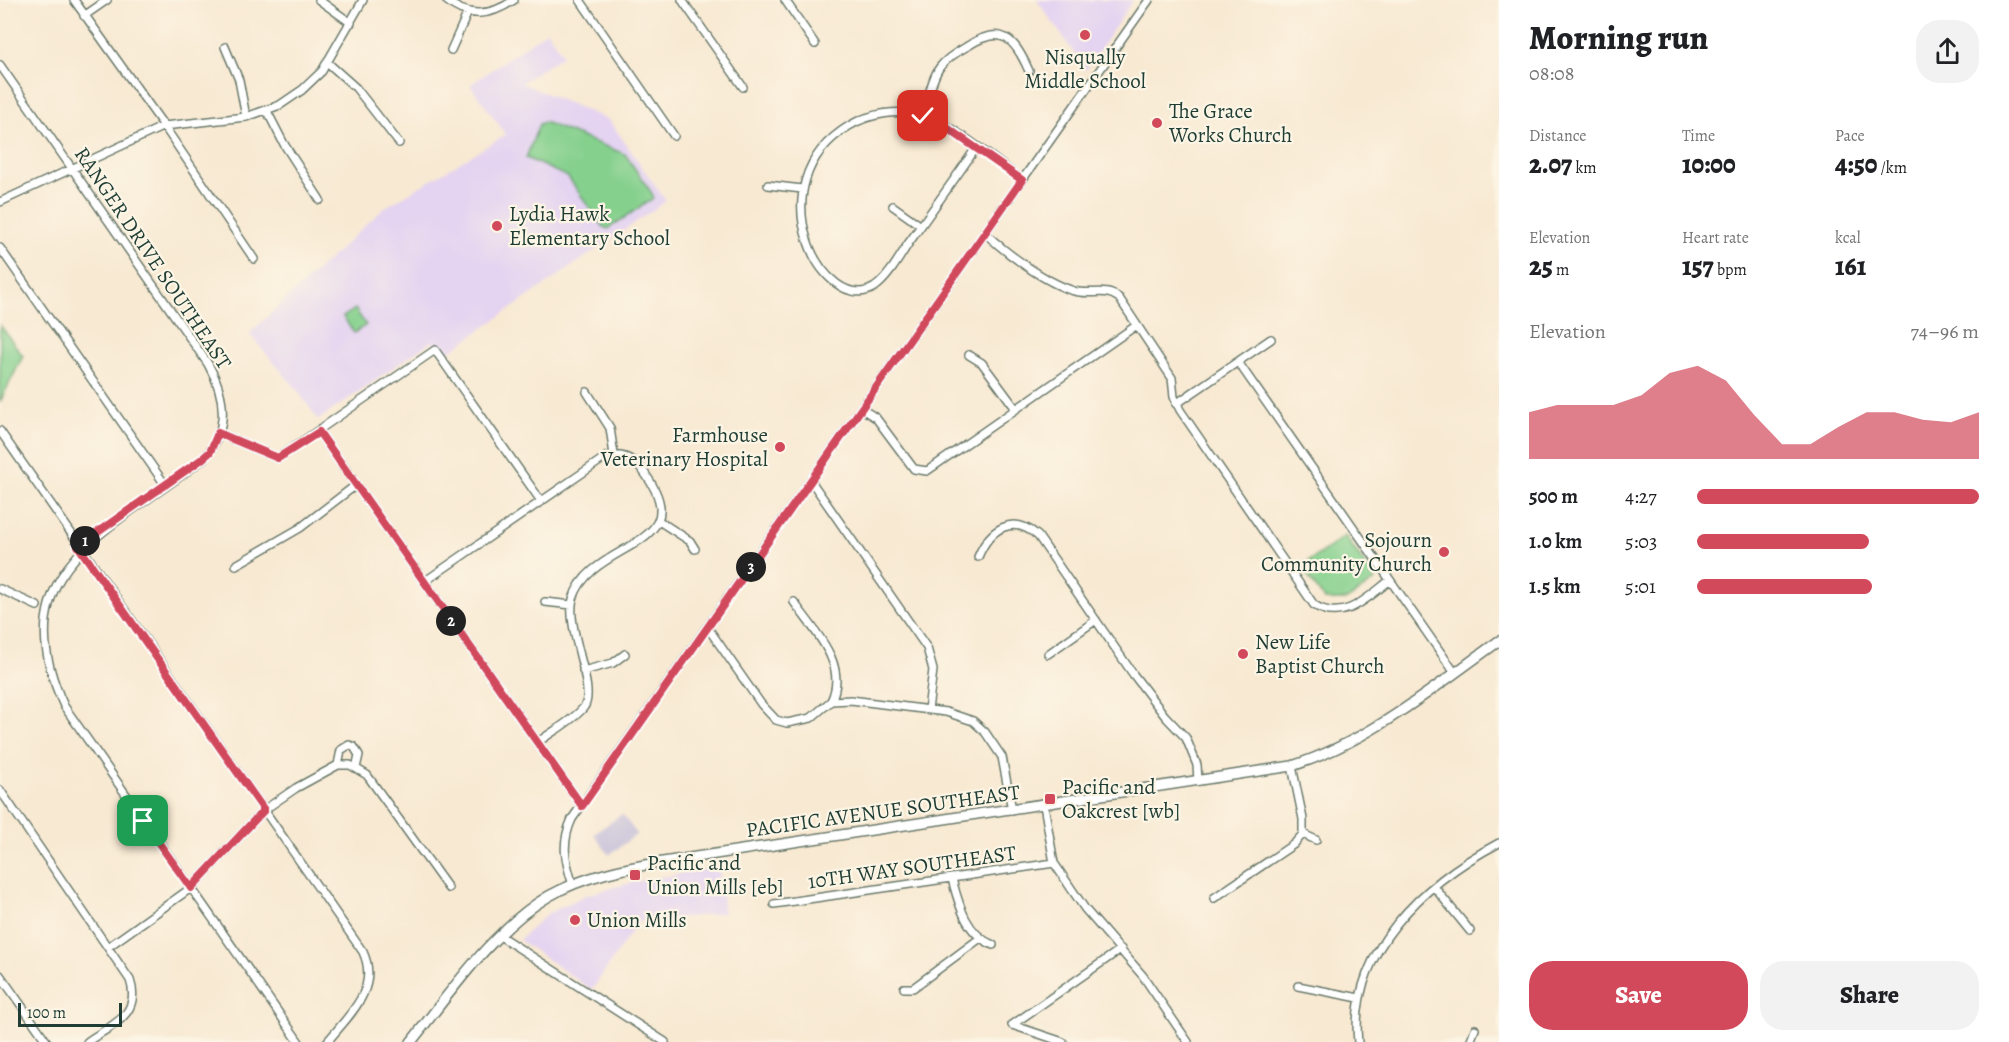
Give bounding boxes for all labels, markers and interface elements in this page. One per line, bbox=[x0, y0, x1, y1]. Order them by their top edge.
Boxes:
text: Morning run bbox=[1529, 15, 1708, 60]
button: share bbox=[1916, 20, 1979, 83]
marker: Nisqually Middle School bbox=[1078, 28, 1092, 42]
place label: Nisqually Middle School bbox=[1024, 43, 1146, 95]
text: 08:08 bbox=[1529, 60, 1574, 87]
pin bbox=[897, 90, 948, 141]
place label: The Grace Works Church bbox=[1168, 97, 1292, 149]
icon: check bbox=[906, 99, 939, 132]
marker: The Grace Works Church bbox=[1150, 116, 1164, 130]
text: Distance bbox=[1529, 125, 1586, 147]
text: Time bbox=[1682, 125, 1715, 147]
text: Pace bbox=[1835, 125, 1865, 147]
street label: RANGER DRIVE SOUTHEAST bbox=[68, 141, 238, 375]
text: 2.07 bbox=[1529, 147, 1572, 182]
text: 10:00 bbox=[1682, 147, 1736, 182]
text: 4:50 bbox=[1835, 147, 1877, 182]
text: km bbox=[1572, 157, 1597, 179]
text: /km bbox=[1877, 157, 1907, 179]
place label: Lydia Hawk Elementary School bbox=[509, 200, 670, 252]
marker: Lydia Hawk Elementary School bbox=[490, 219, 504, 233]
text: Elevation bbox=[1529, 227, 1590, 249]
text: Heart rate bbox=[1682, 227, 1749, 249]
text: kcal bbox=[1835, 227, 1861, 249]
text: 25 bbox=[1529, 249, 1553, 284]
text: 157 bbox=[1682, 249, 1714, 284]
text: 161 bbox=[1835, 249, 1866, 284]
text: m bbox=[1553, 259, 1569, 281]
text: bpm bbox=[1714, 259, 1747, 281]
text: Elevation bbox=[1529, 318, 1606, 345]
text: 74–96 m bbox=[1910, 318, 1979, 345]
place label: Farmhouse Veterinary Hospital bbox=[600, 421, 768, 473]
marker: Farmhouse Veterinary Hospital bbox=[773, 440, 787, 454]
text: 500 m bbox=[1529, 483, 1578, 510]
text: 4:27 bbox=[1625, 483, 1657, 510]
pin: 1 bbox=[70, 526, 100, 556]
place label: Sojourn Community Church bbox=[1261, 526, 1432, 578]
text: 1.0 km bbox=[1529, 528, 1582, 555]
text: 5:03 bbox=[1625, 528, 1657, 555]
text: 1 bbox=[82, 530, 88, 552]
marker: Sojourn Community Church bbox=[1437, 545, 1451, 559]
pin: 3 bbox=[736, 552, 766, 582]
text: 3 bbox=[748, 556, 754, 578]
text: 1.5 km bbox=[1529, 573, 1581, 600]
text: 5:01 bbox=[1625, 573, 1656, 600]
pin: 2 bbox=[436, 606, 466, 636]
text: 2 bbox=[447, 610, 455, 632]
place label: New Life Baptist Church bbox=[1255, 628, 1384, 680]
marker: New Life Baptist Church bbox=[1236, 647, 1250, 661]
place label: Pacific and Oakcrest [wb] bbox=[1062, 773, 1180, 825]
street label: PACIFIC AVENUE SOUTHEAST bbox=[744, 778, 1022, 844]
marker: Pacific and Oakcrest [wb] bbox=[1043, 792, 1057, 806]
pin bbox=[117, 795, 168, 846]
icon: arrive bbox=[126, 804, 159, 837]
street label: 10TH WAY SOUTHEAST bbox=[806, 838, 1018, 895]
place label: Pacific and Union Mills [eb] bbox=[647, 849, 784, 901]
marker: Pacific and Union Mills [eb] bbox=[628, 868, 642, 882]
place label: Union Mills bbox=[587, 906, 687, 934]
marker: Union Mills bbox=[568, 913, 582, 927]
button: Save bbox=[1529, 961, 1748, 1030]
button: Share bbox=[1760, 961, 1979, 1030]
scale bar bbox=[18, 1000, 122, 1028]
text: 100 m bbox=[27, 1002, 66, 1024]

